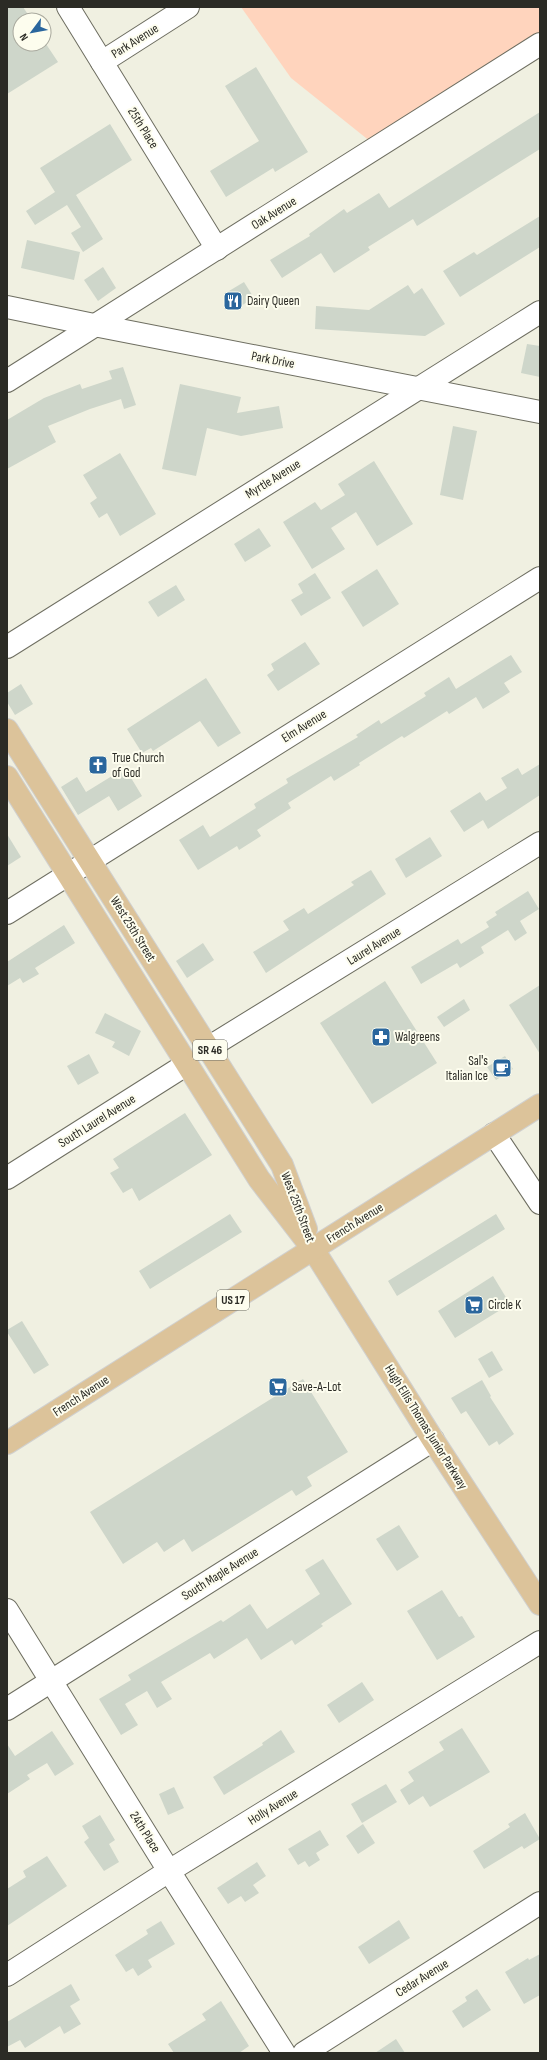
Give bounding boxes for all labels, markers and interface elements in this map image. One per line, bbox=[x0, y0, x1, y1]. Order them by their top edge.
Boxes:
north arrow bbox=[12, 12, 52, 52]
street label: Park Avenue bbox=[108, 20, 162, 62]
text: N bbox=[17, 31, 31, 43]
street label: 25th Place bbox=[124, 104, 162, 152]
street label: Oak Avenue bbox=[249, 193, 299, 233]
restaurant icon: Dairy Queen bbox=[222, 290, 244, 312]
place label: Dairy Queen bbox=[247, 293, 300, 309]
street label: Park Drive bbox=[250, 348, 296, 372]
street label: Myrtle Avenue bbox=[242, 456, 304, 502]
street label: Elm Avenue bbox=[279, 706, 329, 746]
place label: True Church of God bbox=[112, 750, 164, 781]
church icon: True Church of God bbox=[87, 754, 109, 776]
street label: West 25th Street bbox=[107, 893, 159, 965]
street label: Laurel Avenue bbox=[344, 923, 404, 969]
pharmacy icon: Walgreens bbox=[370, 1026, 392, 1048]
place label: Walgreens bbox=[395, 1029, 440, 1045]
road number: SR 46 bbox=[193, 1040, 227, 1060]
place label: Sal's Italian Ice bbox=[446, 1053, 488, 1084]
cafe icon: Sal's Italian Ice bbox=[491, 1057, 513, 1079]
street label: South Laurel Avenue bbox=[55, 1091, 139, 1151]
street label: West 25th Street bbox=[277, 1170, 319, 1244]
street label: French Avenue bbox=[324, 1199, 386, 1247]
road number: US 17 bbox=[217, 1290, 249, 1310]
supermarket icon: Circle K bbox=[463, 1294, 485, 1316]
place label: Circle K bbox=[488, 1297, 521, 1313]
street label: Hugh Ellis Thomas Junior Parkway bbox=[381, 1362, 471, 1492]
street label: French Avenue bbox=[50, 1372, 112, 1420]
supermarket icon: Save-A-Lot bbox=[267, 1376, 289, 1398]
place label: Save-A-Lot bbox=[292, 1379, 341, 1395]
street label: South Maple Avenue bbox=[179, 1544, 261, 1604]
street label: Holly Avenue bbox=[245, 1785, 301, 1829]
street label: 24th Place bbox=[126, 1808, 164, 1856]
street label: Cedar Avenue bbox=[393, 1955, 451, 2001]

